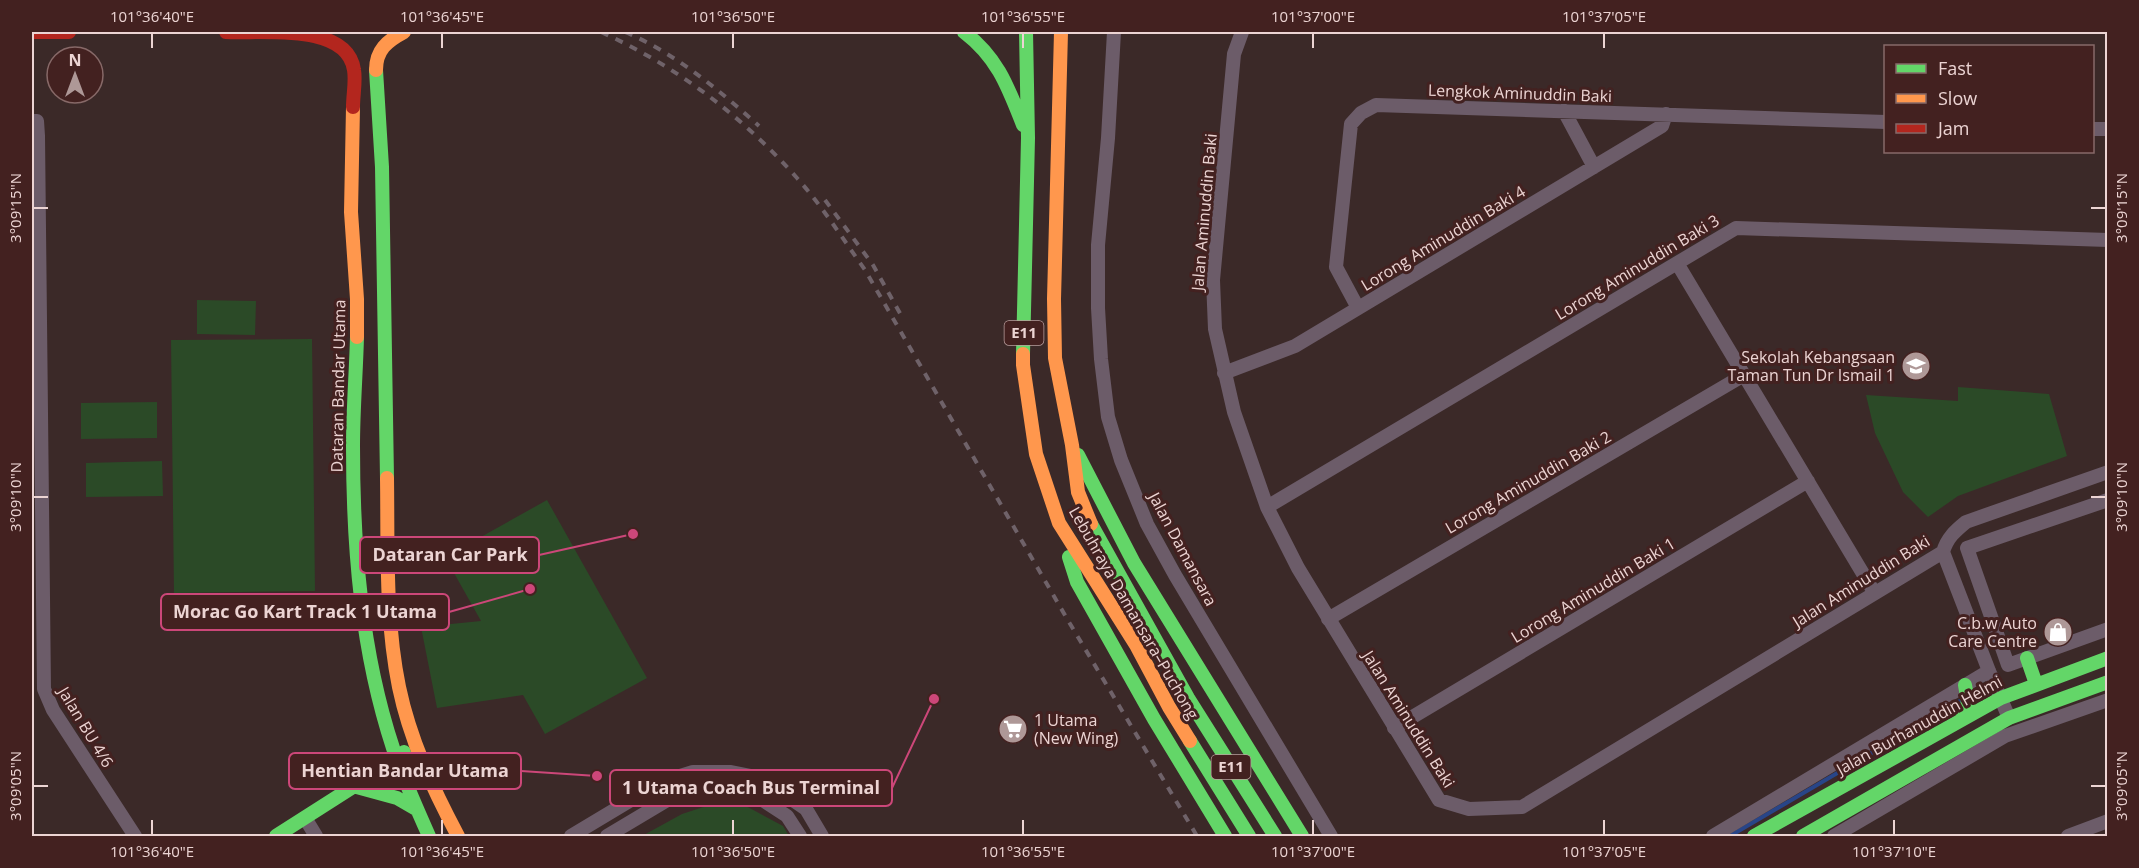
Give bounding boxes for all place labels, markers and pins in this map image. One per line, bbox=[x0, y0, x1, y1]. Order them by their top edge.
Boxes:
place label: Sekolah Kebangsaan Taman Tun Dr Ismail 1 bbox=[1728, 346, 1895, 386]
school or university icon: Sekolah Kebangsaan Taman Tun Dr Ismail 1 bbox=[1900, 350, 1932, 382]
callout: Dataran Car Park bbox=[360, 537, 539, 573]
callout: Morac Go Kart Track 1 Utama bbox=[161, 594, 449, 630]
place label: C.b.w Auto Care Centre bbox=[1948, 612, 2037, 652]
shop icon: C.b.w Auto Care Centre bbox=[2042, 616, 2074, 648]
place label: 1 Utama (New Wing) bbox=[1034, 709, 1119, 749]
supermarket icon: 1 Utama (New Wing) bbox=[997, 713, 1029, 745]
callout: Hentian Bandar Utama bbox=[289, 753, 521, 789]
callout: 1 Utama Coach Bus Terminal bbox=[610, 770, 892, 806]

